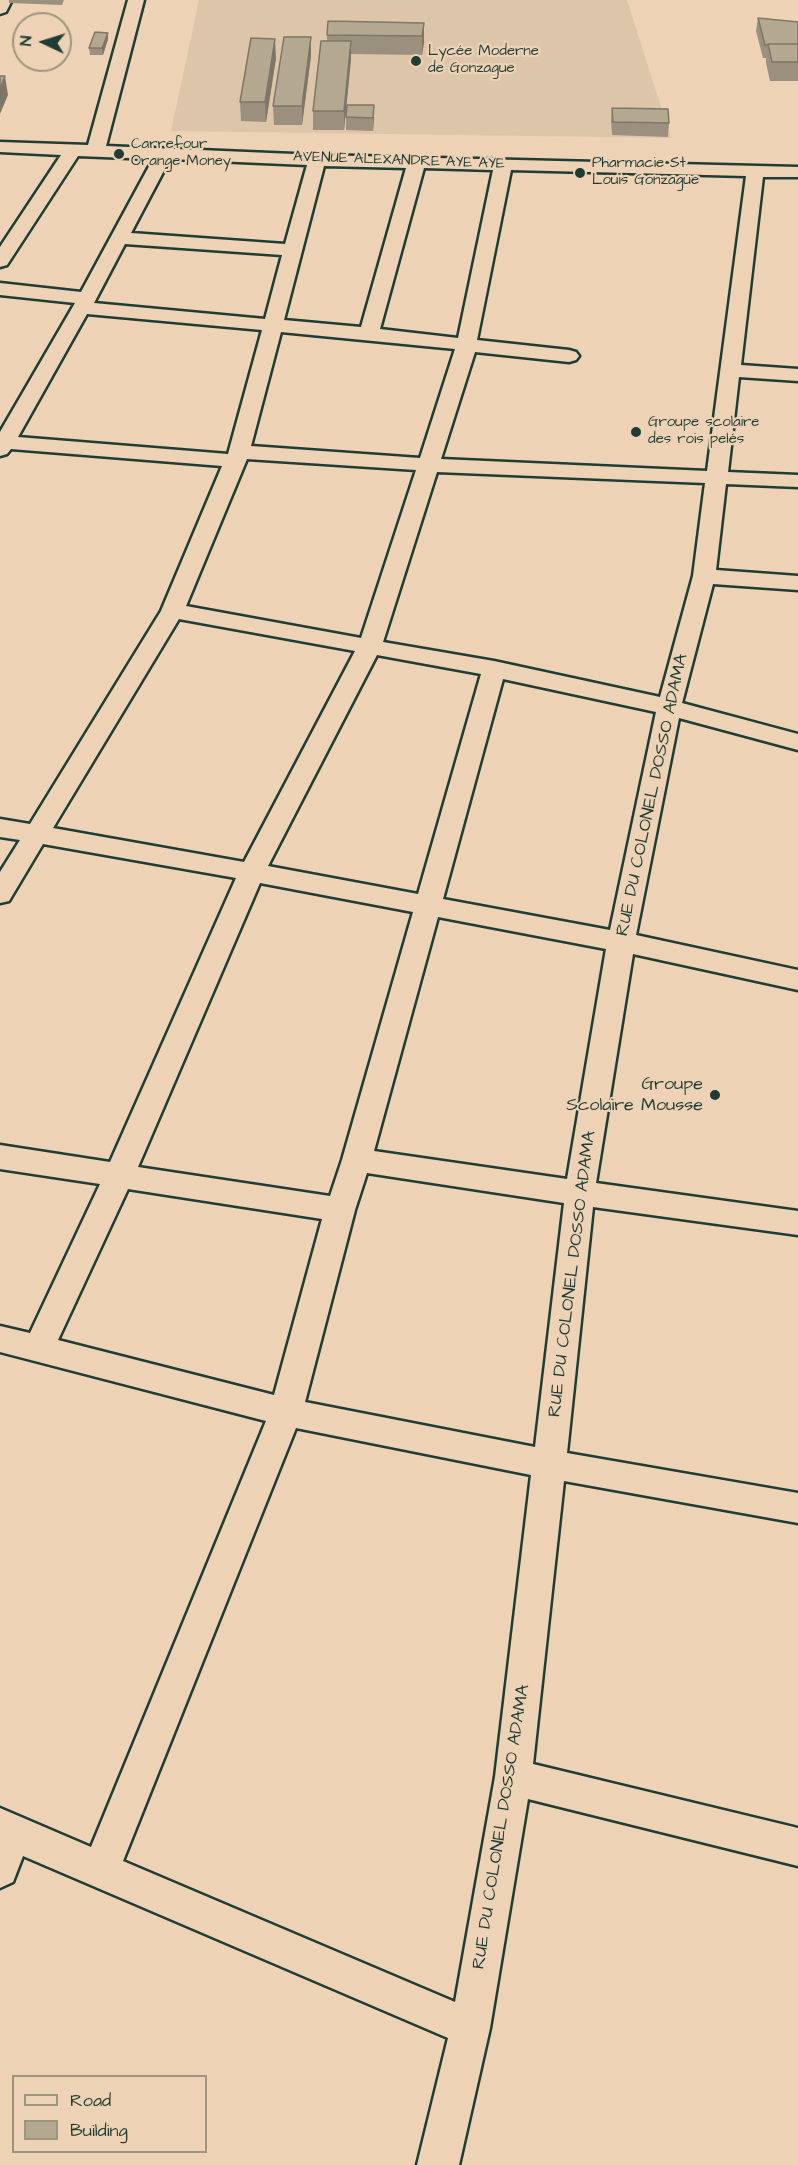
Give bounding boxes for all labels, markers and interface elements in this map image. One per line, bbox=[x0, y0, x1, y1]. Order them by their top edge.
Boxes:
north arrow bbox=[12, 12, 72, 72]
text: N bbox=[15, 35, 37, 47]
place label: Lycée Moderne de Gonzague bbox=[428, 43, 539, 78]
marker: Lycée Moderne de Gonzague bbox=[409, 54, 423, 68]
place label: Carrefour Orange Money bbox=[131, 136, 231, 171]
marker: Carrefour Orange Money bbox=[112, 147, 126, 161]
street label: AVENUE ALEXANDRE AYE AYE bbox=[293, 148, 505, 174]
place label: Pharmacie St Louis Gonzague bbox=[592, 155, 699, 190]
marker: Pharmacie St Louis Gonzague bbox=[573, 166, 587, 180]
place label: Groupe scolaire des rois pelés bbox=[648, 414, 759, 449]
marker: Groupe scolaire des rois pelés bbox=[629, 425, 643, 439]
street label: RUE DU COLONEL DOSSO ADAMA bbox=[612, 652, 694, 938]
place label: Groupe Scolaire Mousse bbox=[566, 1074, 703, 1116]
marker: Groupe Scolaire Mousse bbox=[708, 1088, 722, 1102]
street label: RUE DU COLONEL DOSSO ADAMA bbox=[545, 1130, 601, 1418]
street label: RUE DU COLONEL DOSSO ADAMA bbox=[469, 1683, 535, 1971]
legend bbox=[12, 2075, 207, 2153]
text: Road bbox=[70, 2088, 111, 2113]
text: Building bbox=[70, 2118, 128, 2143]

